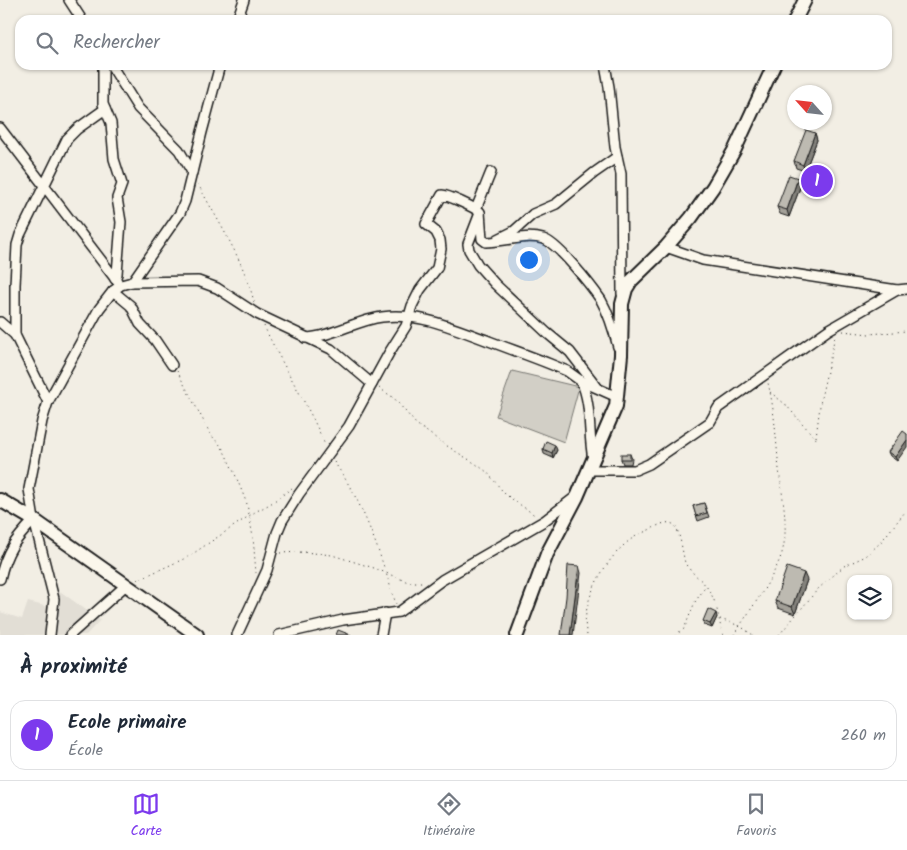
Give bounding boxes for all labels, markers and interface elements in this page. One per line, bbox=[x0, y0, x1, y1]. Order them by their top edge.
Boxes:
search box bbox=[15, 15, 892, 70]
text: Rechercher bbox=[73, 28, 160, 58]
icon: search bbox=[33, 29, 61, 57]
north arrow bbox=[787, 85, 832, 130]
pin: 1 bbox=[801, 162, 833, 200]
your location bbox=[516, 247, 542, 273]
map controls bbox=[847, 575, 892, 620]
button: layers bbox=[847, 575, 892, 620]
text: À proximité bbox=[20, 651, 127, 684]
text: Ecole primaire bbox=[68, 708, 186, 738]
text: 1 bbox=[35, 723, 39, 748]
text: 260 m bbox=[841, 723, 886, 748]
text: École bbox=[68, 738, 103, 763]
tab: Carte bbox=[131, 790, 162, 842]
tab: Itinéraire bbox=[423, 790, 475, 842]
tab: Favoris bbox=[736, 790, 776, 842]

